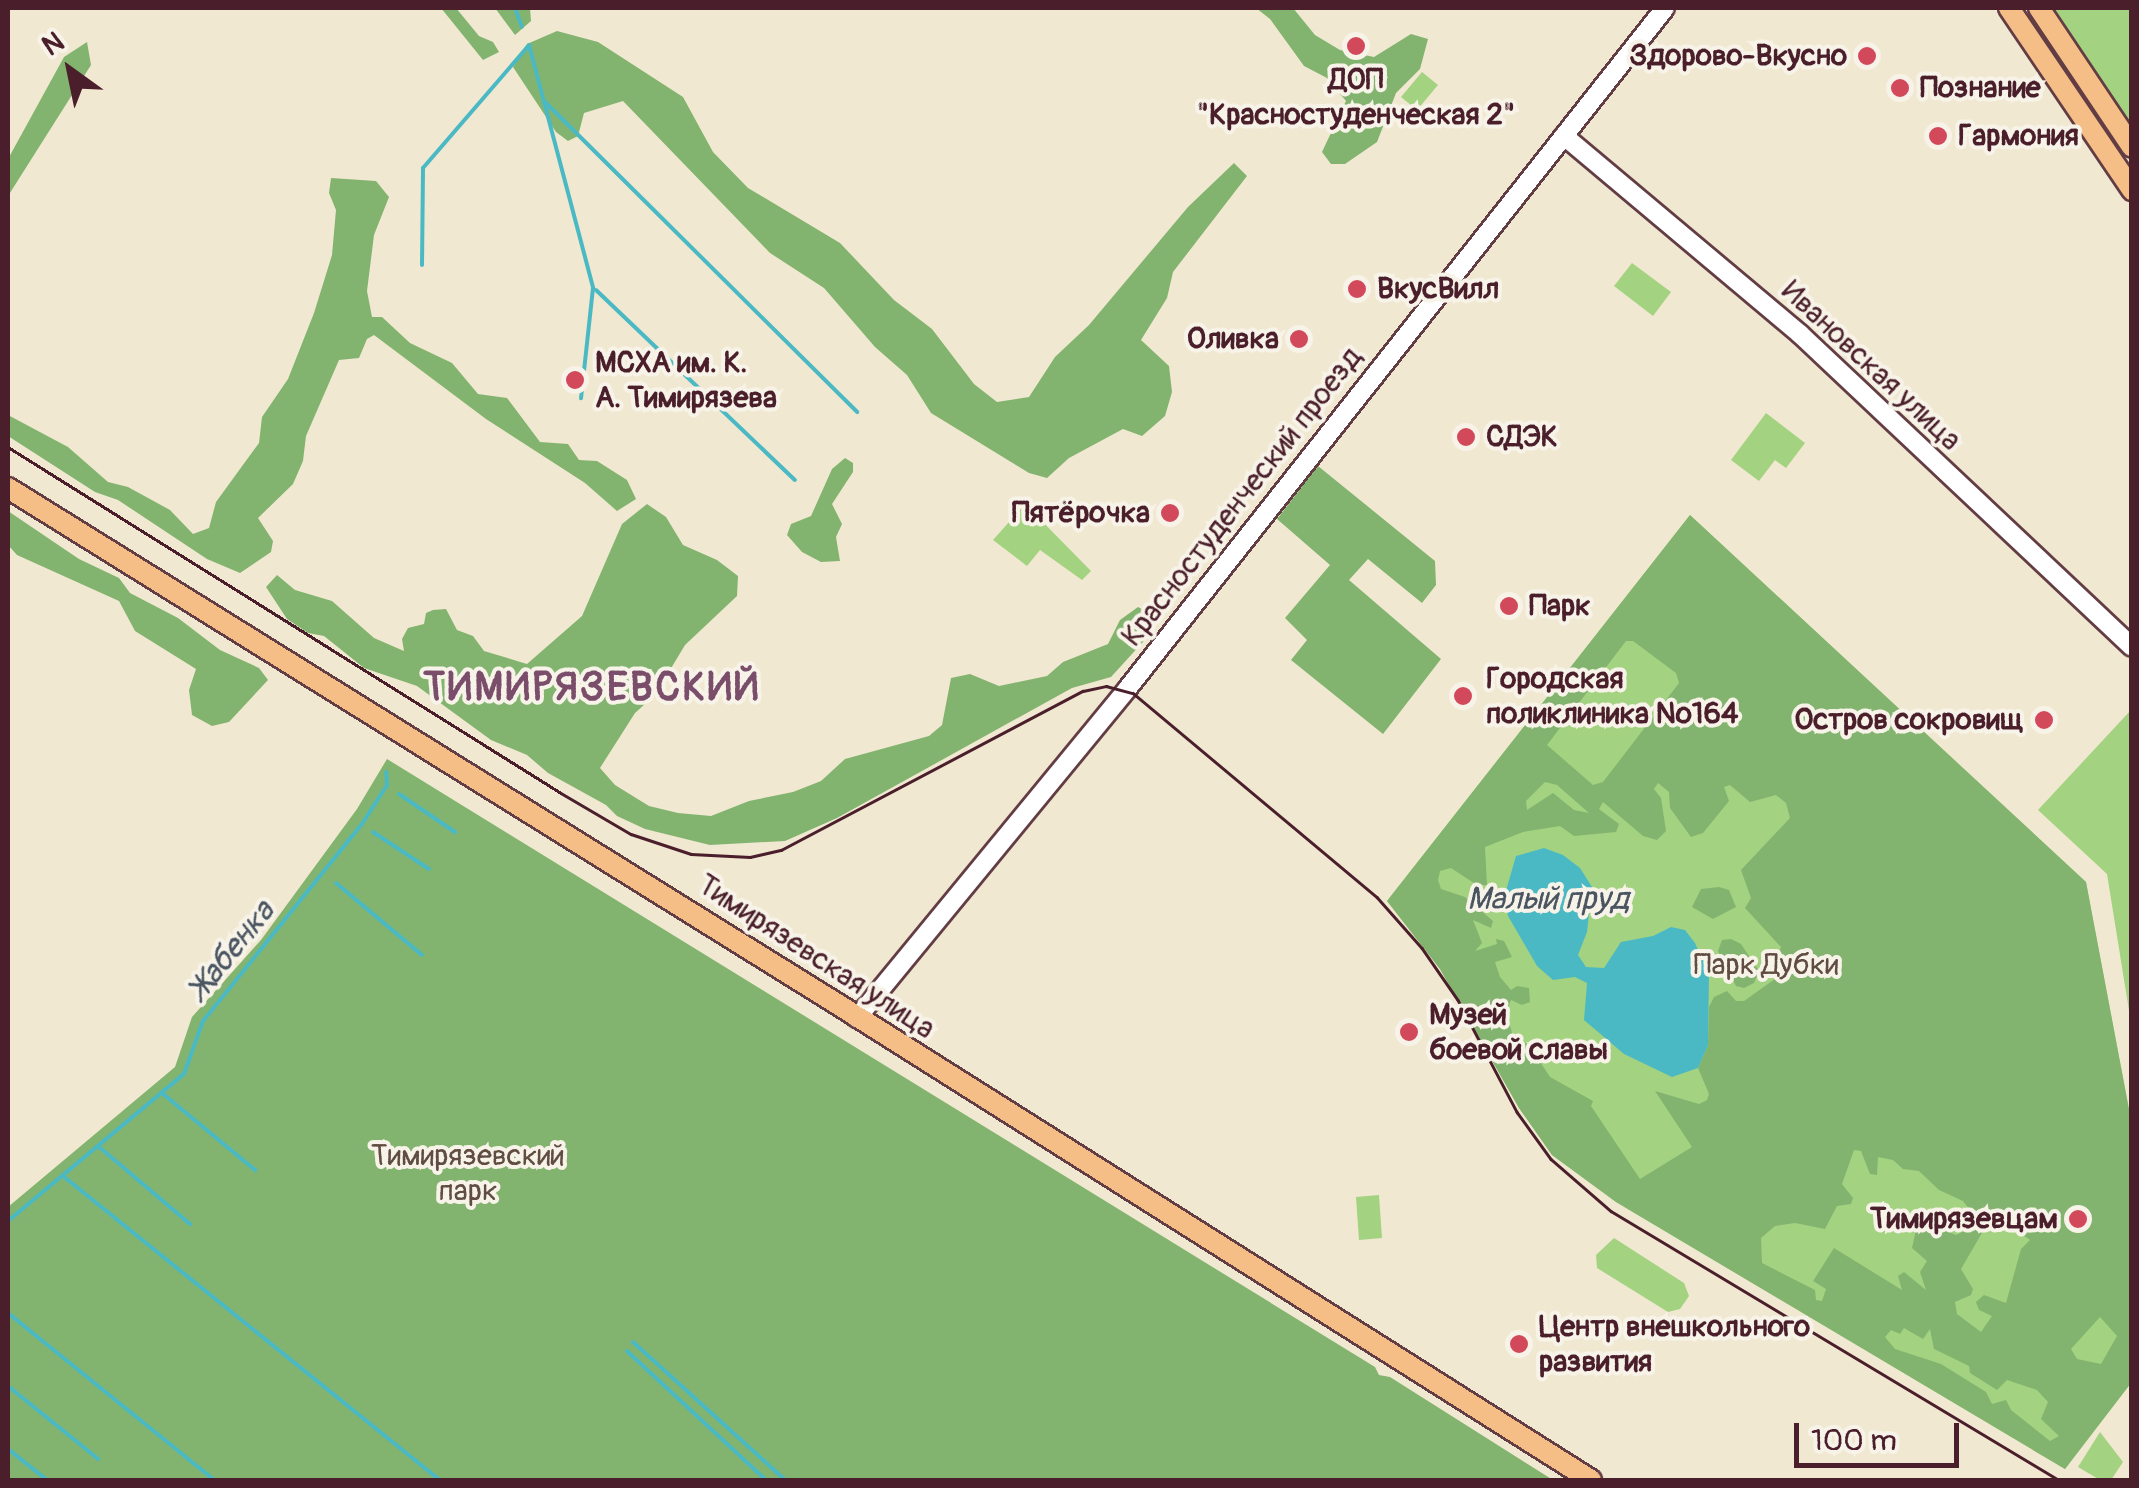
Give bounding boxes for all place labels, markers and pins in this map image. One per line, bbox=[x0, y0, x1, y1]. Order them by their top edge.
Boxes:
marker: ДОП "Красностуденческая 2" bbox=[1345, 35, 1367, 57]
place label: Здорово-Вкусно bbox=[1629, 38, 1847, 74]
marker: Здорово-Вкусно bbox=[1856, 45, 1878, 67]
place label: ДОП "Красностуденческая 2" bbox=[1197, 62, 1515, 132]
place label: Познание bbox=[1920, 70, 2041, 106]
marker: Познание bbox=[1889, 77, 1911, 99]
place label: Гармония bbox=[1958, 118, 2079, 154]
marker: Гармония bbox=[1927, 125, 1949, 147]
place label: ВкусВилл bbox=[1377, 271, 1499, 307]
marker: ВкусВилл bbox=[1346, 278, 1368, 300]
place label: Оливка bbox=[1187, 321, 1279, 357]
marker: Оливка bbox=[1288, 328, 1310, 350]
place label: МСХА им. К. А. Тимирязева bbox=[595, 345, 777, 416]
marker: МСХА им. К. А. Тимирязева bbox=[564, 369, 586, 391]
place label: СДЭК bbox=[1486, 419, 1558, 455]
marker: СДЭК bbox=[1455, 426, 1477, 448]
place label: Пятёрочка bbox=[1012, 495, 1150, 531]
marker: Пятёрочка bbox=[1159, 502, 1181, 524]
place label: Парк bbox=[1529, 588, 1591, 624]
marker: Парк bbox=[1498, 595, 1520, 617]
place label: Городская поликлиника №164 bbox=[1486, 661, 1738, 732]
marker: Городская поликлиника №164 bbox=[1450, 683, 1476, 709]
place label: Остров сокровищ bbox=[1794, 702, 2024, 738]
marker: Остров сокровищ bbox=[2033, 709, 2055, 731]
place label: Музей боевой славы bbox=[1429, 997, 1608, 1068]
marker: Музей боевой славы bbox=[1398, 1021, 1420, 1043]
place label: Тимирязевцам bbox=[1870, 1201, 2058, 1237]
marker: Тимирязевцам bbox=[2067, 1208, 2089, 1230]
place label: Центр внешкольного развития bbox=[1539, 1309, 1810, 1380]
marker: Центр внешкольного развития bbox=[1508, 1333, 1530, 1355]

